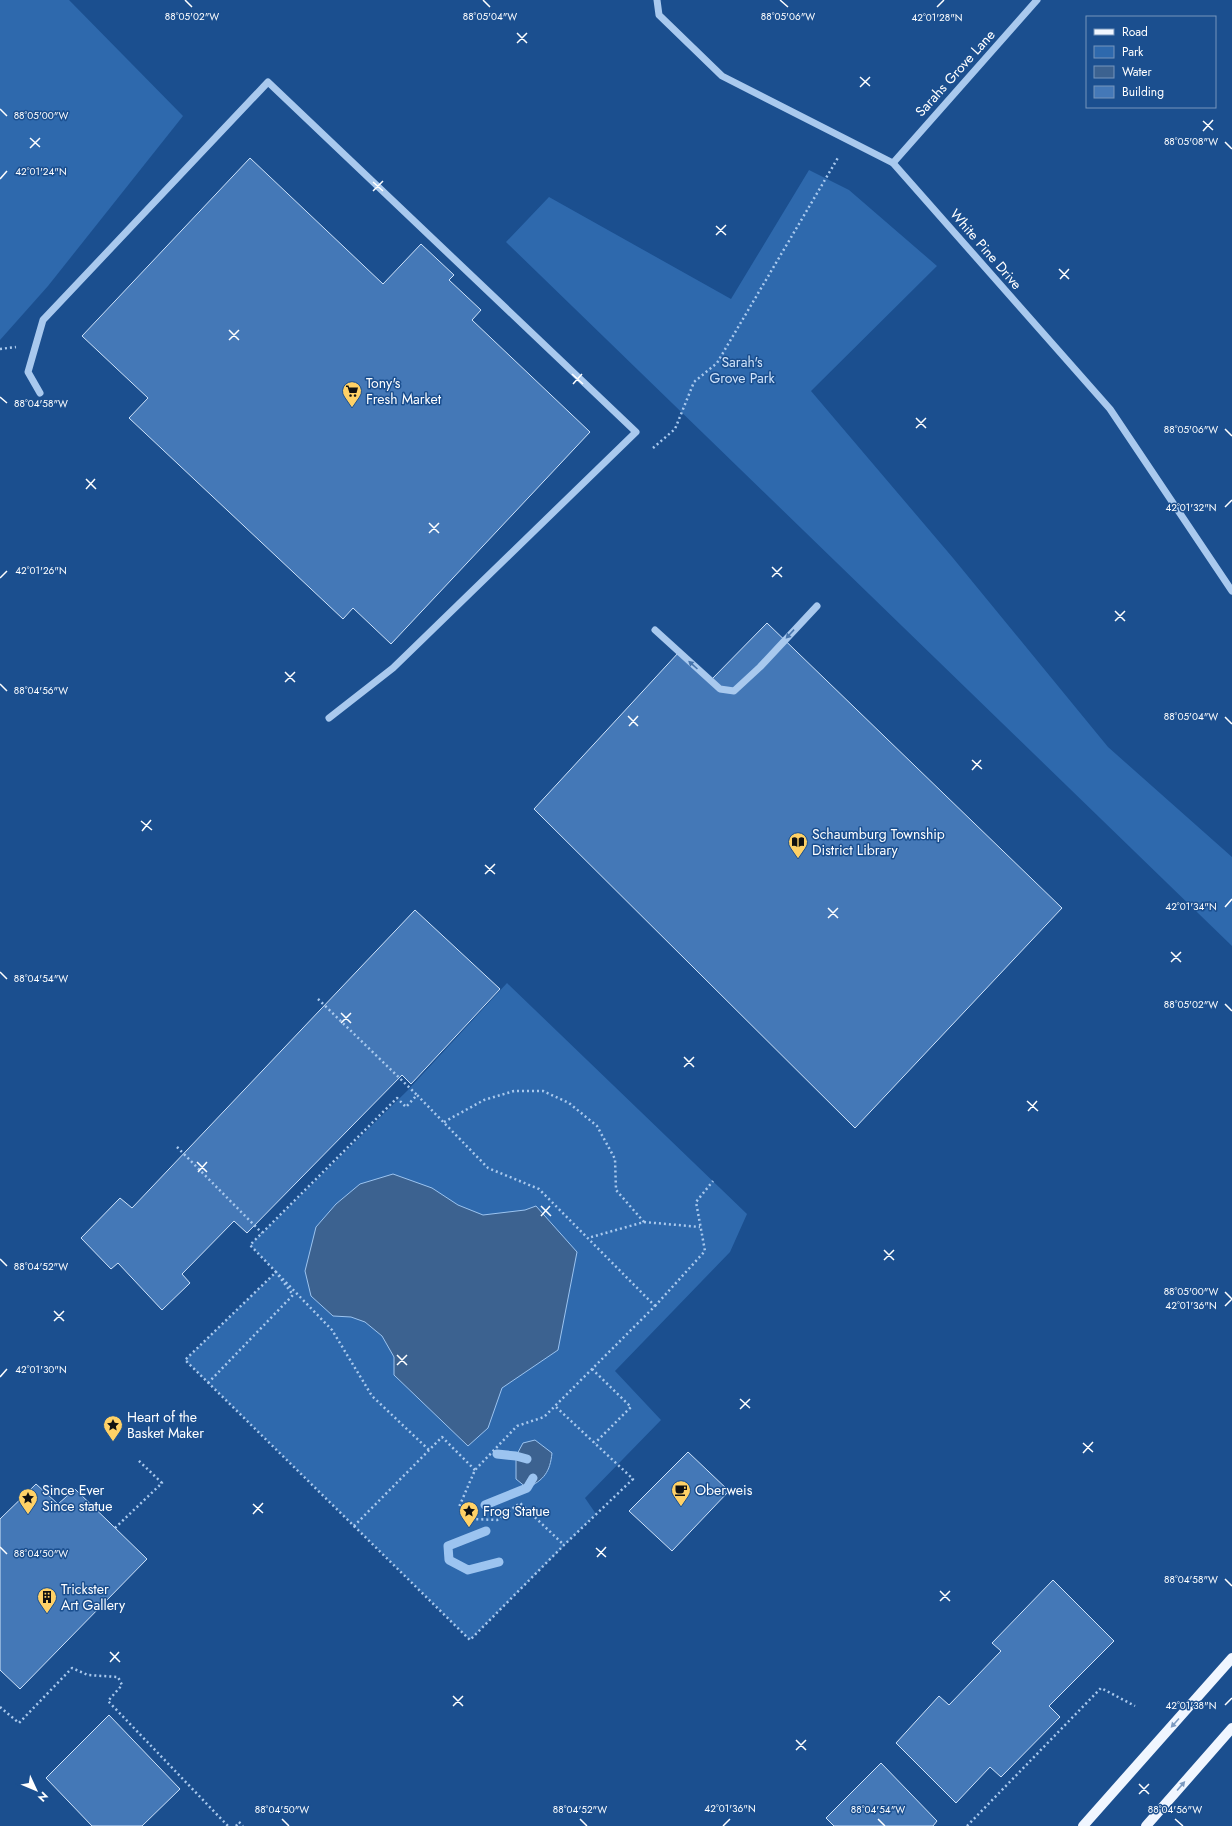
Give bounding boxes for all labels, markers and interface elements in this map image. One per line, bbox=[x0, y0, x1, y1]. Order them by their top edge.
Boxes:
text: 88°05'02"W bbox=[165, 9, 219, 24]
text: 88°05'04"W bbox=[463, 9, 517, 24]
text: 88°05'06"W bbox=[761, 9, 815, 24]
text: 42°01'28"N bbox=[911, 10, 963, 25]
legend bbox=[1086, 16, 1216, 108]
text: Road bbox=[1122, 23, 1148, 41]
street label: Sarahs Grove Lane bbox=[910, 25, 1000, 121]
text: Park bbox=[1122, 43, 1144, 61]
text: Water bbox=[1122, 63, 1153, 81]
text: Building bbox=[1122, 83, 1164, 101]
text: 88°05'00"W bbox=[14, 108, 68, 123]
text: 88°05'08"W bbox=[1164, 134, 1218, 149]
text: 42°01'24"N bbox=[15, 164, 67, 179]
street label: White Pine Drive bbox=[945, 204, 1027, 294]
park label: Sarah's Grove Park bbox=[709, 352, 775, 388]
place label: Tony's Fresh Market bbox=[366, 373, 442, 409]
supermarket icon: Tony's Fresh Market bbox=[341, 380, 363, 408]
text: 88°04'58"W bbox=[14, 396, 68, 411]
text: 88°05'06"W bbox=[1164, 422, 1218, 437]
text: 42°01'32"N bbox=[1165, 500, 1217, 515]
text: 42°01'26"N bbox=[15, 563, 67, 578]
one-way arrow bbox=[786, 630, 795, 639]
one-way arrow bbox=[688, 660, 698, 670]
text: 88°04'56"W bbox=[14, 683, 68, 698]
text: 88°05'04"W bbox=[1164, 709, 1218, 724]
place label: Schaumburg Township District Library bbox=[812, 824, 945, 860]
library icon: Schaumburg Township District Library bbox=[787, 831, 809, 859]
text: 42°01'34"N bbox=[1165, 899, 1217, 914]
text: 88°04'54"W bbox=[14, 971, 68, 986]
text: 88°05'02"W bbox=[1164, 997, 1218, 1012]
text: 88°04'52"W bbox=[14, 1259, 68, 1274]
text: 88°05'00"W bbox=[1164, 1284, 1218, 1299]
text: 42°01'36"N bbox=[1165, 1298, 1217, 1313]
text: 42°01'30"N bbox=[15, 1362, 67, 1377]
place label: Heart of the Basket Maker bbox=[127, 1407, 204, 1443]
place icon: Heart of the Basket Maker bbox=[102, 1414, 124, 1442]
cafe icon: Oberweis bbox=[670, 1479, 692, 1507]
place label: Since Ever Since statue bbox=[42, 1480, 112, 1516]
place label: Oberweis bbox=[695, 1480, 753, 1500]
place icon: Since Ever Since statue bbox=[17, 1487, 39, 1515]
place icon: Frog Statue bbox=[458, 1500, 480, 1528]
place label: Frog Statue bbox=[483, 1501, 550, 1521]
text: 88°04'50"W bbox=[14, 1546, 68, 1561]
text: 88°04'58"W bbox=[1164, 1572, 1218, 1587]
place label: Trickster Art Gallery bbox=[61, 1579, 126, 1615]
building icon: Trickster Art Gallery bbox=[36, 1586, 58, 1614]
text: 42°01'38"N bbox=[1166, 1698, 1216, 1713]
one-way arrow bbox=[1170, 1718, 1179, 1728]
north arrow bbox=[16, 1770, 56, 1810]
one-way arrow bbox=[1176, 1781, 1186, 1791]
text: N bbox=[34, 1788, 52, 1806]
text: 42°01'36"N bbox=[704, 1801, 756, 1816]
text: 88°04'50"W bbox=[255, 1802, 309, 1817]
text: 88°04'52"W bbox=[553, 1802, 607, 1817]
text: 88°04'54"W bbox=[851, 1802, 905, 1817]
text: 88°04'56"W bbox=[1148, 1802, 1202, 1817]

